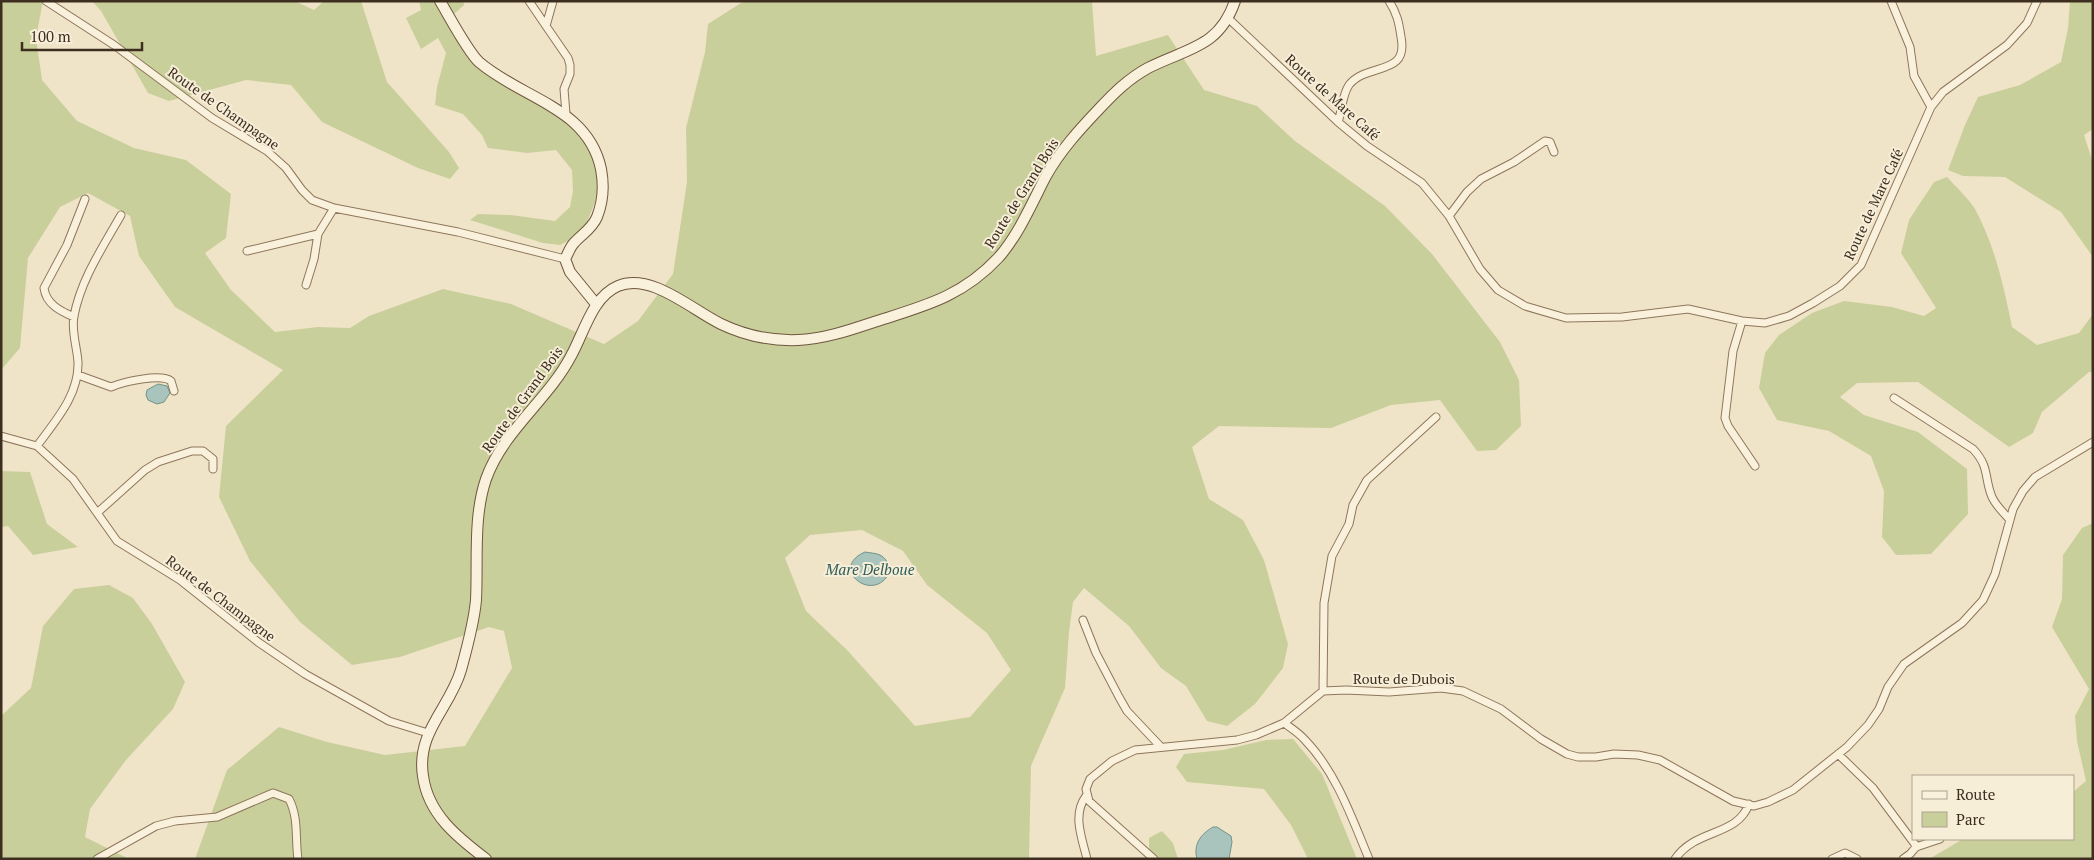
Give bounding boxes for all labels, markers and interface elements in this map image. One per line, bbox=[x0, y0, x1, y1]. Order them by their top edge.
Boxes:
scale bar bbox=[22, 20, 142, 52]
text: 100 m bbox=[30, 26, 71, 46]
street label: Route de Mare Café bbox=[1282, 49, 1384, 145]
street label: Route de Champagne bbox=[164, 62, 284, 154]
street label: Route de Grand Bois bbox=[979, 134, 1063, 252]
street label: Route de Mare Café bbox=[1839, 145, 1907, 263]
street label: Route de Grand Bois bbox=[477, 342, 567, 456]
street label: Route de Champagne bbox=[162, 551, 280, 645]
water label: Mare Delboue bbox=[824, 559, 915, 579]
street label: Route de Dubois bbox=[1353, 669, 1455, 688]
legend bbox=[1912, 775, 2074, 840]
text: Route bbox=[1956, 784, 1995, 804]
text: Parc bbox=[1956, 809, 1985, 829]

